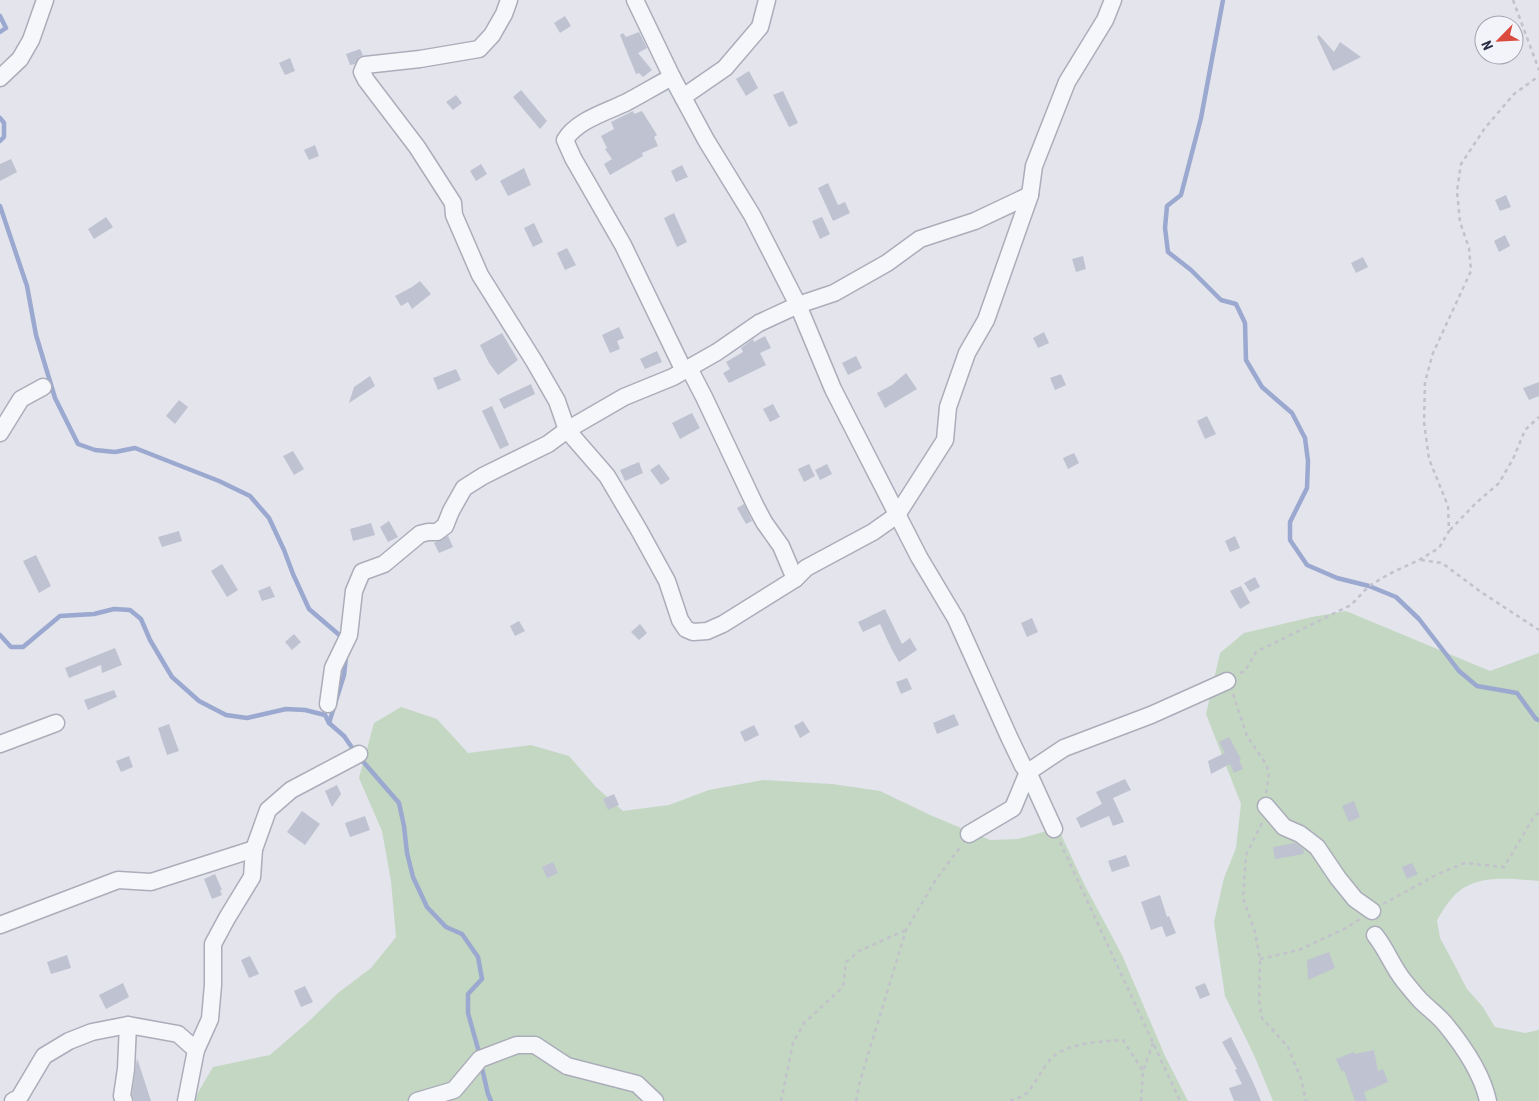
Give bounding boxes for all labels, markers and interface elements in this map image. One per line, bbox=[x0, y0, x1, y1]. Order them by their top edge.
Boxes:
north arrow bbox=[1474, 15, 1524, 65]
text: N bbox=[1478, 38, 1496, 52]

